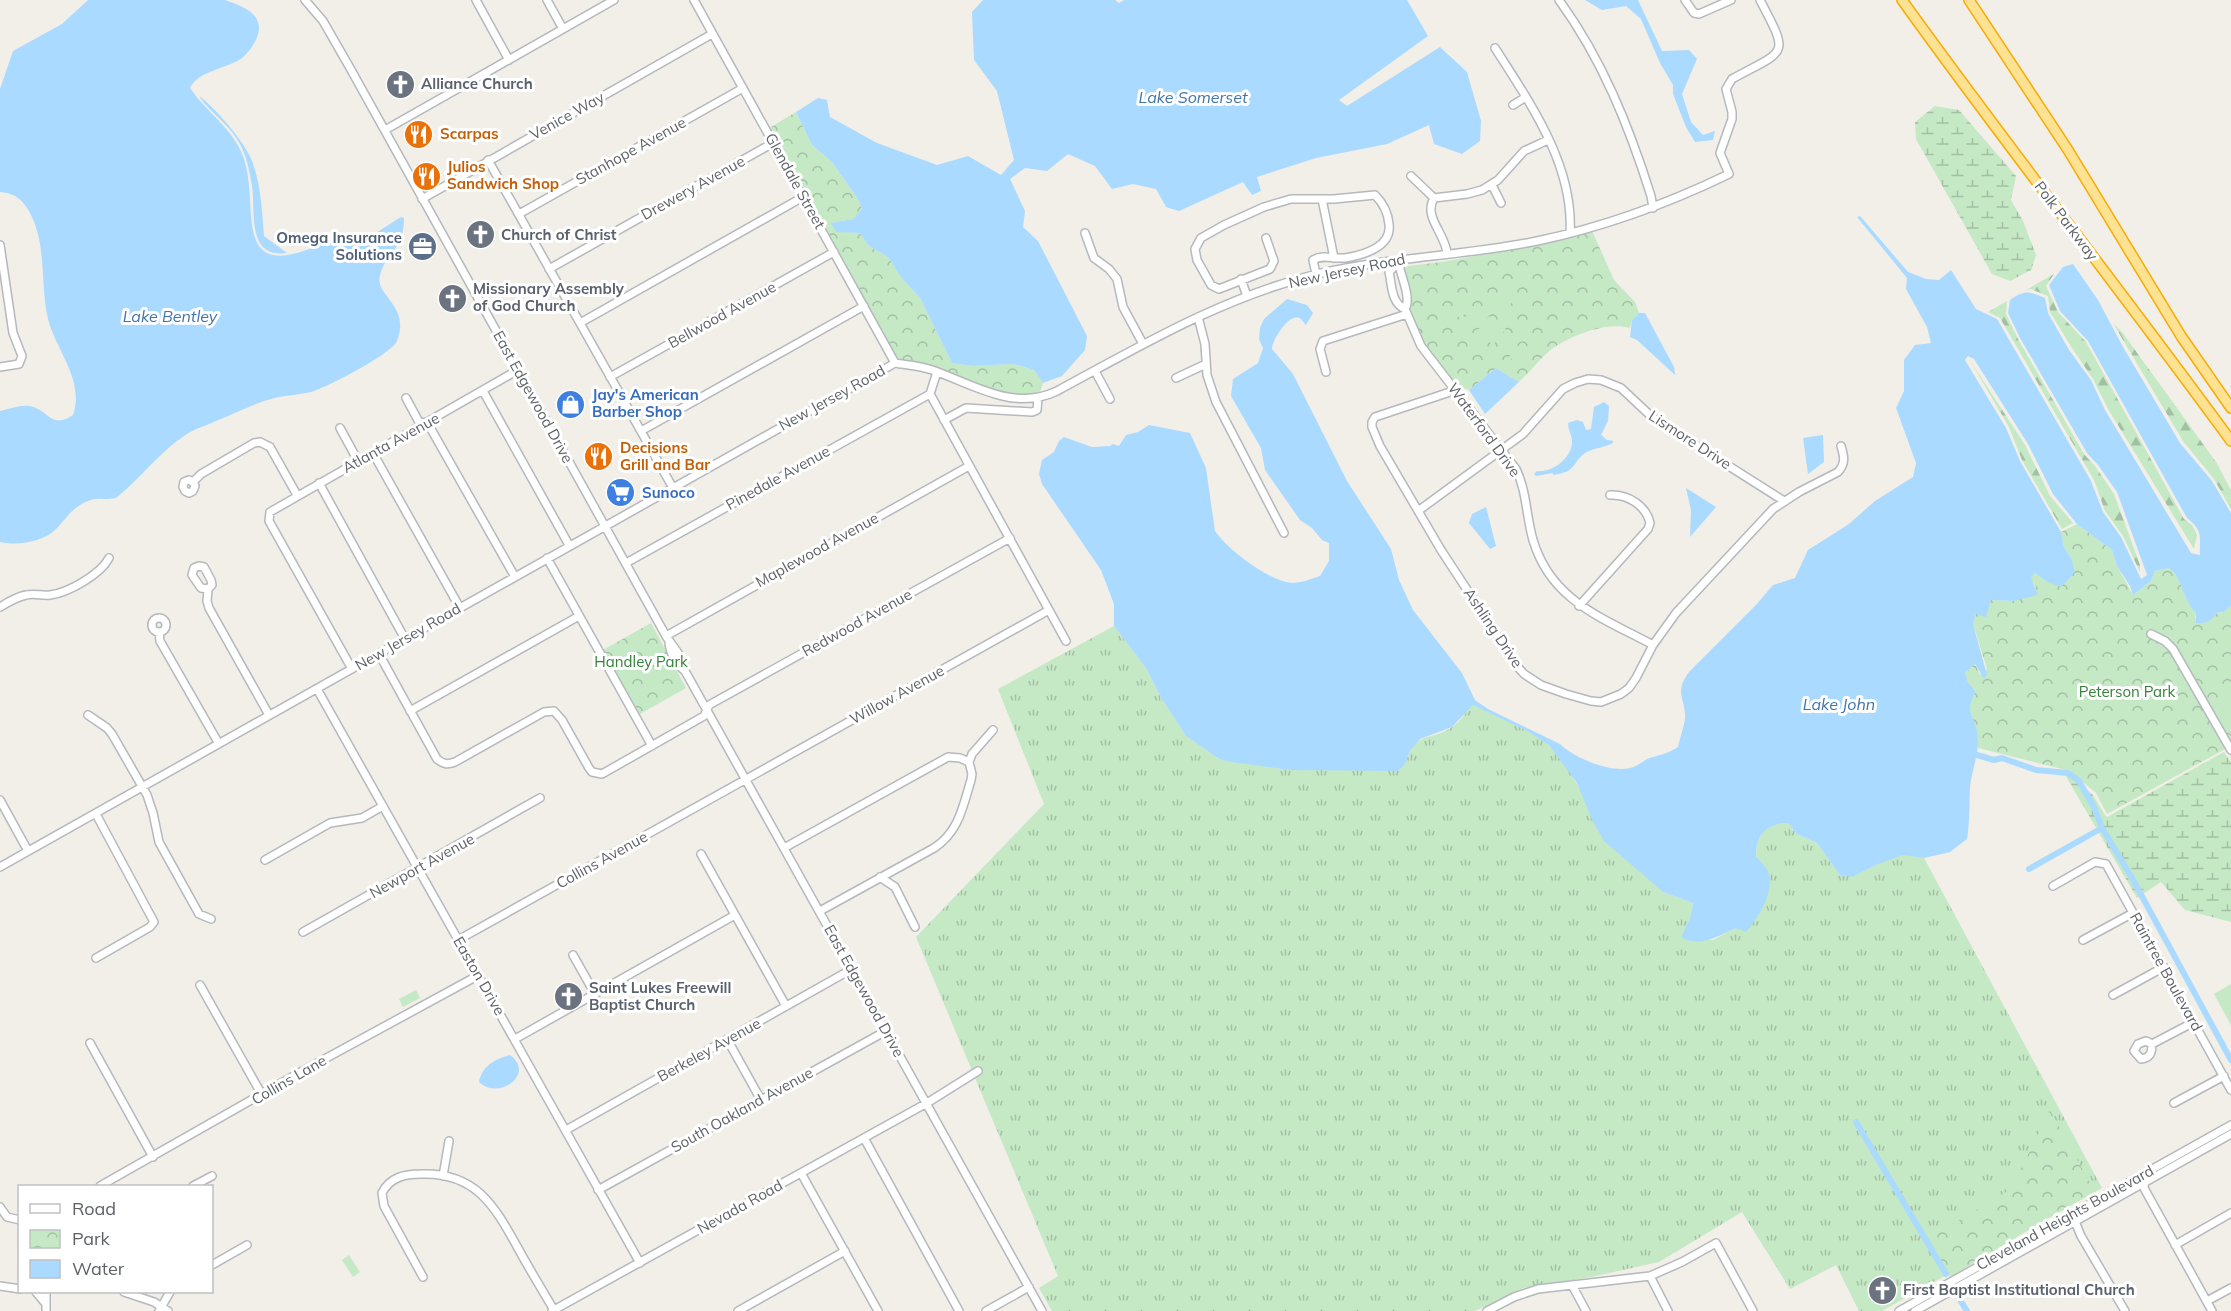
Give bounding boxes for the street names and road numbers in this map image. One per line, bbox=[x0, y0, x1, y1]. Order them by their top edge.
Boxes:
street label: Venice Way bbox=[526, 87, 607, 144]
street label: Stanhope Avenue bbox=[572, 112, 689, 189]
street label: Glendale Street bbox=[761, 130, 830, 232]
street label: Drewery Avenue bbox=[638, 151, 748, 224]
street label: Polk Parkway bbox=[2030, 177, 2102, 264]
street label: New Jersey Road bbox=[1287, 249, 1407, 292]
street label: Bellwood Avenue bbox=[664, 277, 779, 352]
street label: East Edgewood Drive bbox=[489, 327, 578, 466]
street label: New Jersey Road bbox=[775, 360, 888, 435]
street label: Waterford Drive bbox=[1444, 379, 1525, 481]
street label: Lismore Drive bbox=[1645, 406, 1735, 473]
street label: Atlanta Avenue bbox=[339, 408, 443, 477]
street label: Pinedale Avenue bbox=[722, 441, 833, 514]
street label: Maplewood Avenue bbox=[752, 508, 882, 591]
street label: Ashling Drive bbox=[1460, 584, 1527, 671]
street label: Redwood Avenue bbox=[799, 585, 915, 661]
street label: New Jersey Road bbox=[352, 599, 464, 675]
street label: Willow Avenue bbox=[846, 661, 947, 728]
street label: Collins Avenue bbox=[553, 827, 651, 892]
street label: Newport Avenue bbox=[366, 829, 478, 902]
street label: Raintree Boulevard bbox=[2126, 909, 2207, 1034]
street label: East Edgewood Drive bbox=[820, 921, 909, 1060]
street label: Easton Drive bbox=[449, 933, 510, 1019]
street label: Berkeley Avenue bbox=[654, 1013, 764, 1086]
street label: Collins Lane bbox=[248, 1051, 330, 1109]
street label: South Oakland Avenue bbox=[667, 1063, 816, 1157]
street label: Cleveland Heights Boulevard bbox=[1973, 1161, 2157, 1274]
street label: Nevada Road bbox=[694, 1175, 786, 1238]

